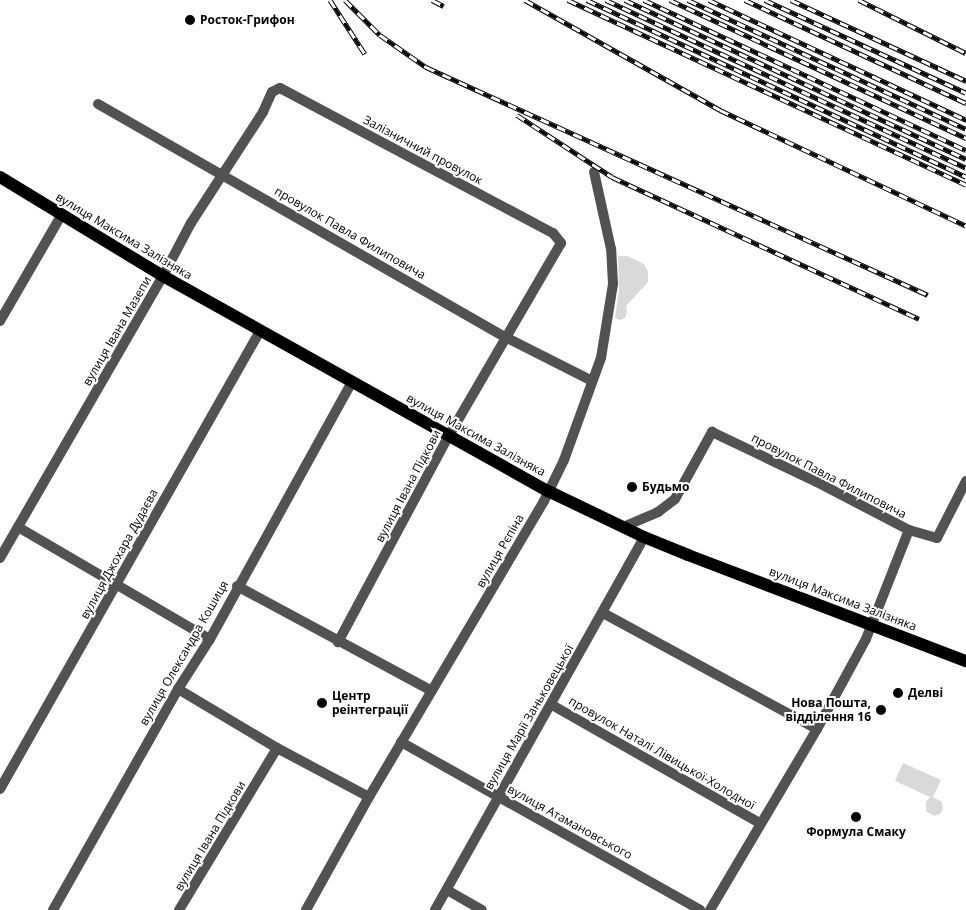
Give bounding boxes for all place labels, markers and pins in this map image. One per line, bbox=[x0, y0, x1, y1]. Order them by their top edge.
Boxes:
place label: Росток-Грифон bbox=[200, 13, 295, 27]
marker: Росток-Грифон bbox=[184, 14, 196, 26]
place label: Будьмо bbox=[642, 480, 689, 494]
marker: Будьмо bbox=[626, 481, 638, 493]
place label: Делві bbox=[908, 686, 943, 700]
marker: Делві bbox=[892, 687, 904, 699]
place label: Центр реінтеграції bbox=[332, 689, 408, 717]
place label: Нова Пошта, відділення 16 bbox=[786, 696, 871, 724]
marker: Центр реінтеграції bbox=[316, 697, 328, 709]
marker: Нова Пошта, відділення 16 bbox=[875, 704, 887, 716]
marker: Формула Смаку bbox=[850, 811, 862, 823]
place label: Формула Смаку bbox=[806, 825, 906, 839]

